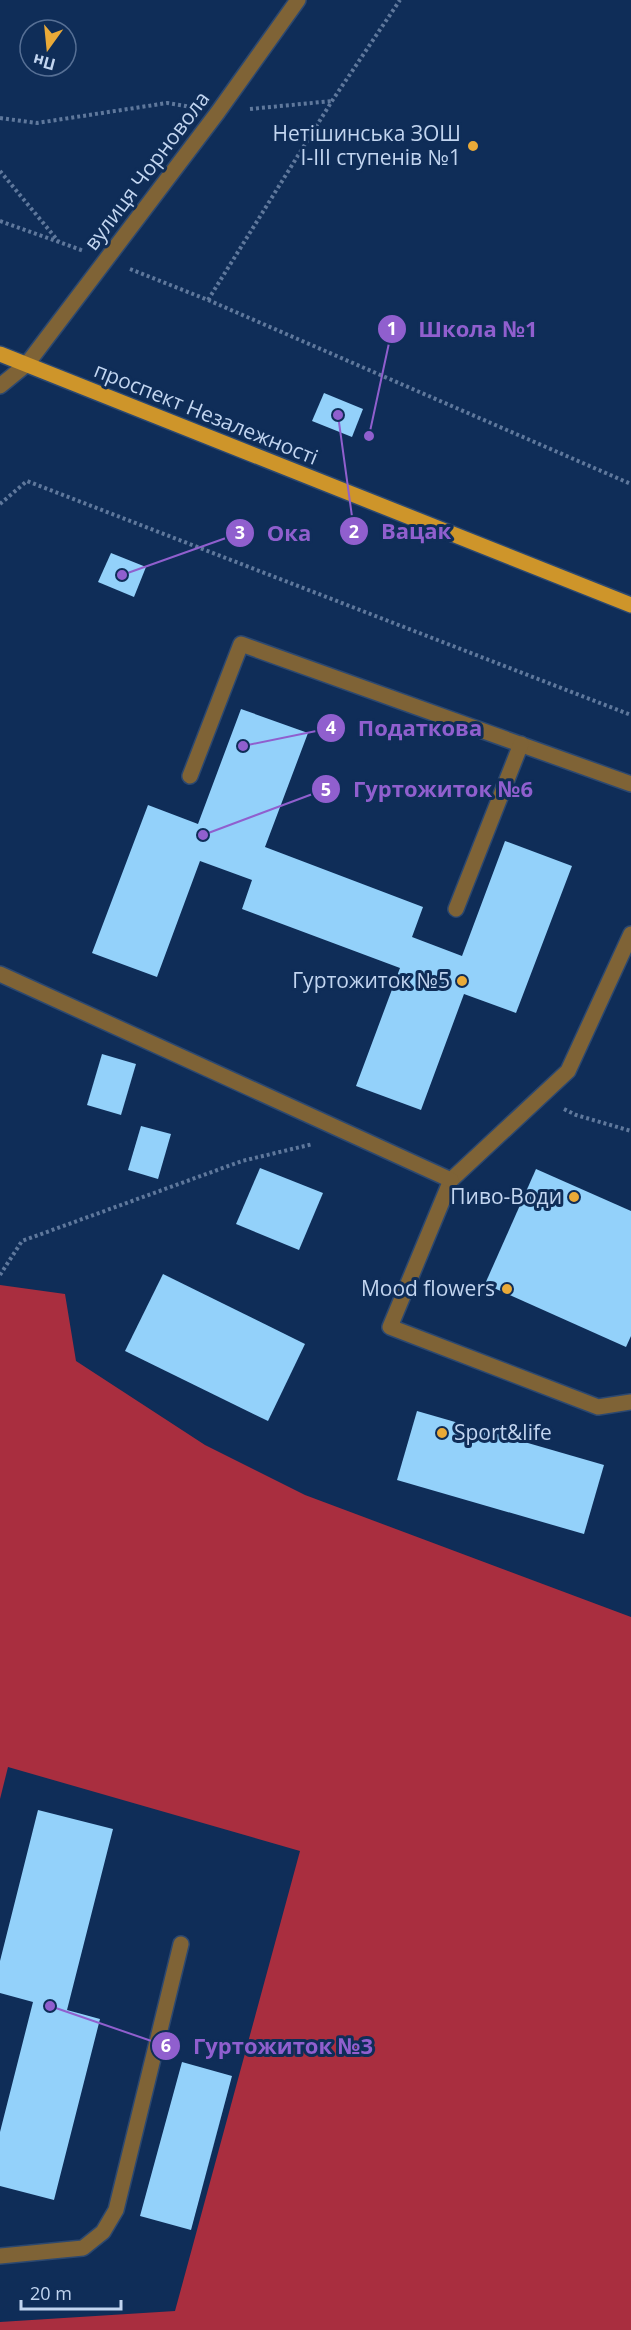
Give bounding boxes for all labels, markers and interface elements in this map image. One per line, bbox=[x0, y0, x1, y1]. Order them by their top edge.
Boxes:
north arrow bbox=[18, 18, 78, 78]
text: Пн bbox=[30, 49, 58, 76]
street label: вулиця Чорновола bbox=[77, 85, 215, 256]
place label: Нетішинська ЗОШ І-ІІІ ступенів №1 bbox=[273, 119, 461, 171]
marker: Нетішинська ЗОШ І-ІІІ ступенів №1 bbox=[466, 139, 480, 153]
callout: Школа №1 bbox=[377, 309, 550, 349]
text: Школа №1 bbox=[418, 313, 538, 343]
text: 1 bbox=[387, 316, 397, 340]
street label: проспект Незалежності bbox=[90, 355, 322, 471]
callout: Вацак bbox=[339, 511, 464, 551]
callout: Ока bbox=[225, 513, 323, 553]
text: Вацак bbox=[381, 515, 451, 545]
text: Ока bbox=[267, 517, 311, 547]
text: 2 bbox=[349, 519, 359, 543]
text: 3 bbox=[235, 520, 245, 544]
callout: Податкова bbox=[316, 708, 495, 748]
text: Податкова bbox=[358, 712, 482, 742]
text: 4 bbox=[326, 715, 336, 739]
callout: Гуртожиток №6 bbox=[311, 769, 545, 809]
text: Гуртожиток №6 bbox=[353, 773, 533, 803]
text: 5 bbox=[321, 777, 331, 801]
place label: Гуртожиток №5 bbox=[292, 966, 450, 994]
marker: Гуртожиток №5 bbox=[455, 974, 469, 988]
place label: Пиво-Води bbox=[450, 1182, 562, 1210]
marker: Пиво-Води bbox=[567, 1190, 581, 1204]
place label: Mood flowers bbox=[361, 1274, 495, 1302]
marker: Mood flowers bbox=[500, 1282, 514, 1296]
place label: Sport&life bbox=[454, 1418, 552, 1446]
marker: Sport&life bbox=[435, 1426, 449, 1440]
callout: Гуртожиток №3 bbox=[151, 2026, 385, 2066]
text: Гуртожиток №3 bbox=[193, 2030, 373, 2060]
text: 6 bbox=[161, 2033, 171, 2057]
scale bar bbox=[21, 2273, 122, 2311]
text: 20 m bbox=[30, 2281, 72, 2305]

